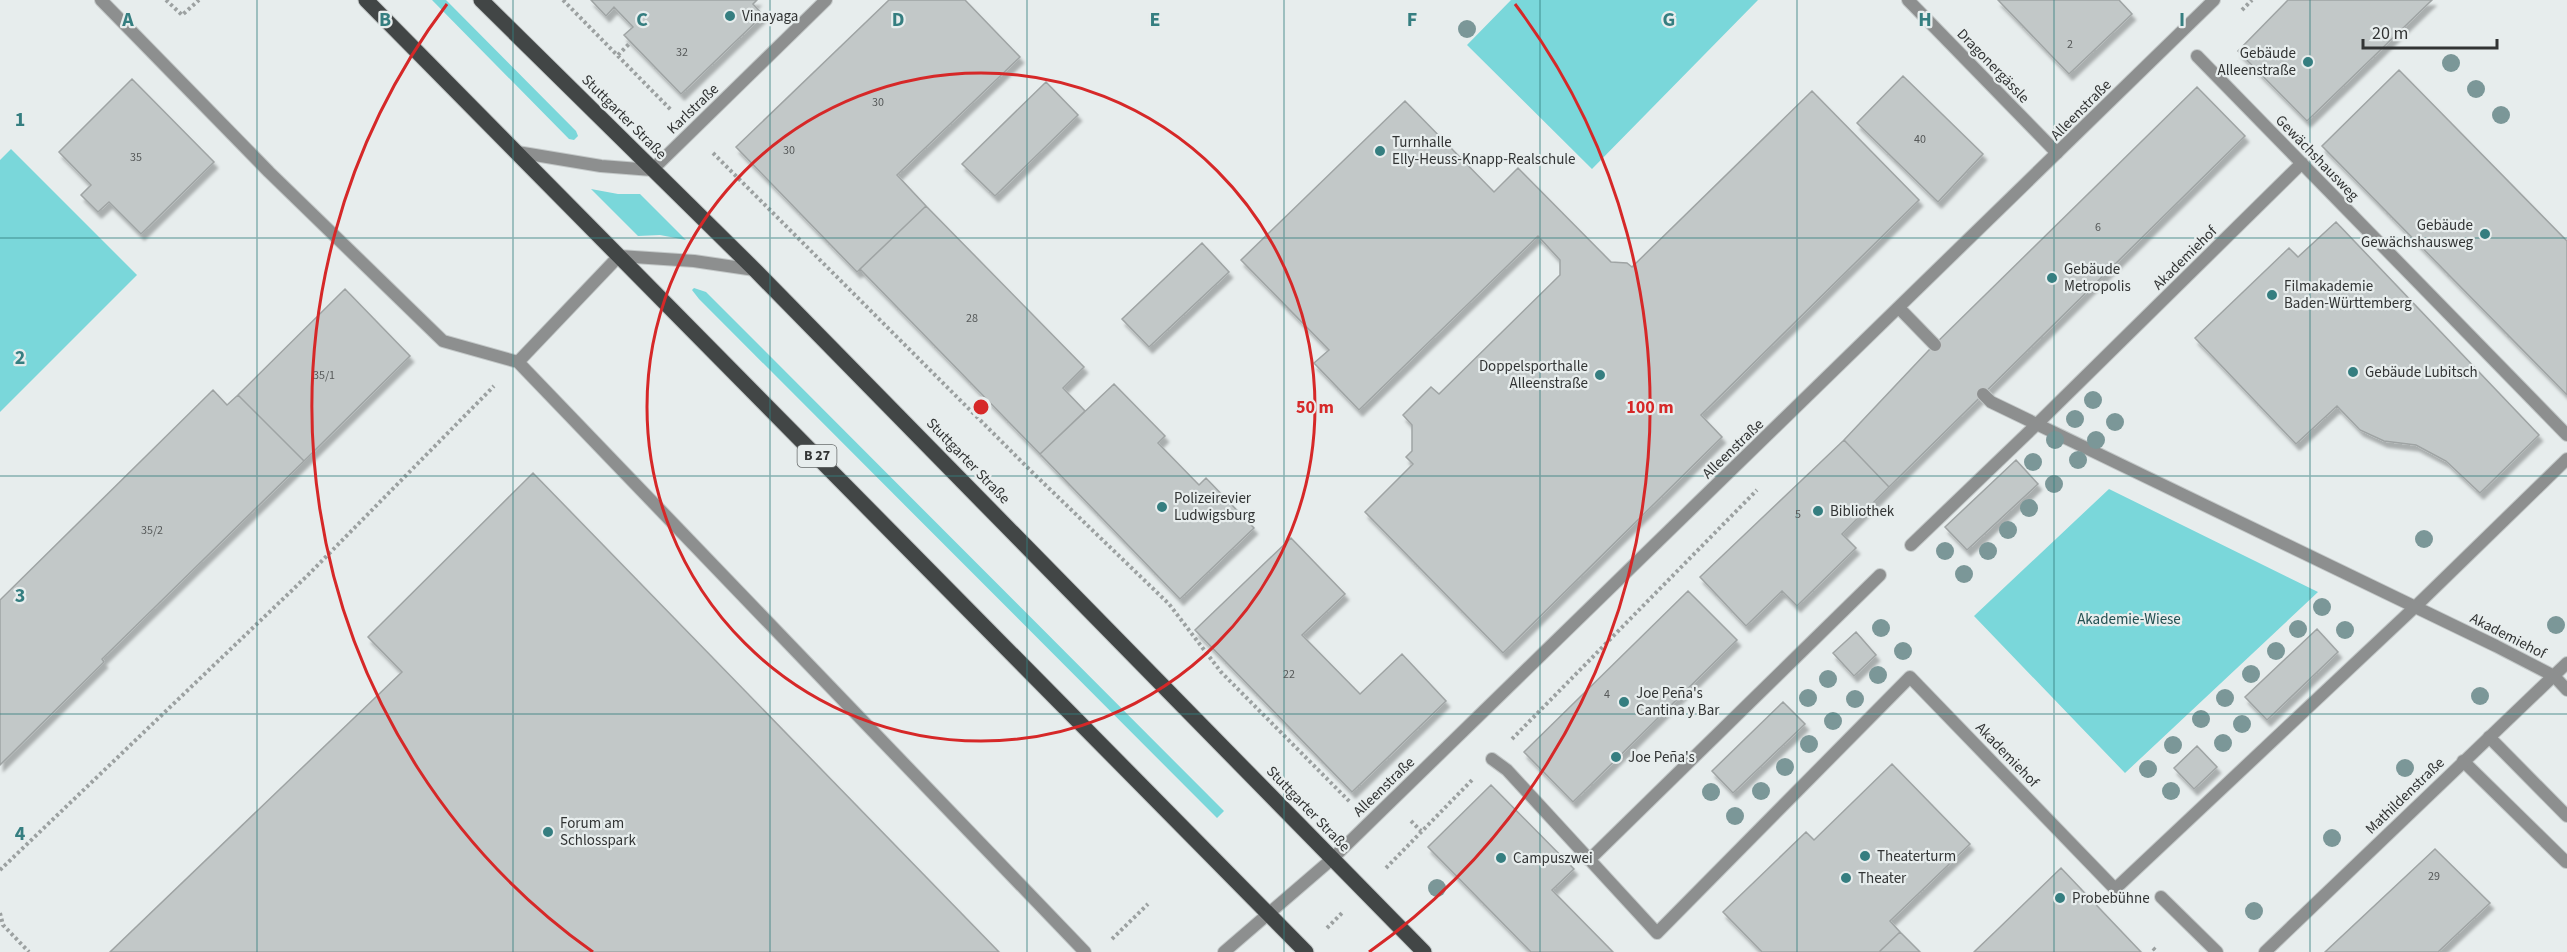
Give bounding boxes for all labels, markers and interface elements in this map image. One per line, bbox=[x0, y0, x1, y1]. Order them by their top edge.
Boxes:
text: A bbox=[121, 6, 134, 34]
text: B bbox=[379, 6, 391, 34]
text: C bbox=[636, 6, 648, 34]
place label: Vinayaga bbox=[742, 6, 798, 27]
text: D bbox=[892, 6, 904, 34]
text: E bbox=[1150, 6, 1160, 34]
text: F bbox=[1407, 6, 1417, 34]
text: G bbox=[1663, 6, 1675, 34]
text: H bbox=[1918, 6, 1932, 34]
text: I bbox=[2179, 6, 2185, 34]
marker: Vinayaga bbox=[723, 9, 737, 23]
scale bar bbox=[2363, 12, 2496, 50]
text: 20 m bbox=[2372, 21, 2408, 46]
street label: Dragonergässle bbox=[1952, 24, 2034, 108]
house number: 2 bbox=[2067, 36, 2073, 53]
place label: Gebäude Alleenstraße bbox=[2218, 43, 2296, 81]
house number: 32 bbox=[676, 44, 688, 61]
marker: Gebäude Alleenstraße bbox=[2301, 55, 2315, 69]
street label: Stuttgarter Straße bbox=[577, 70, 671, 164]
street label: Alleenstraße bbox=[2046, 75, 2116, 145]
street label: Karlstraße bbox=[662, 79, 724, 139]
house number: 30 bbox=[872, 94, 884, 111]
text: 1 bbox=[15, 106, 25, 134]
street label: Gewächshausweg bbox=[2271, 110, 2364, 206]
house number: 40 bbox=[1914, 131, 1926, 148]
place label: Turnhalle Elly-Heuss-Knapp-Realschule bbox=[1392, 132, 1576, 170]
house number: 30 bbox=[783, 142, 795, 159]
marker: Turnhalle Elly-Heuss-Knapp-Realschule bbox=[1373, 144, 1387, 158]
house number: 35 bbox=[130, 149, 142, 166]
place label: Gebäude Gewächshausweg bbox=[2361, 215, 2473, 253]
house number: 6 bbox=[2095, 219, 2101, 236]
street label: Akademiehof bbox=[2148, 221, 2222, 295]
marker: Gebäude Gewächshausweg bbox=[2478, 227, 2492, 241]
place label: Gebäude Metropolis bbox=[2064, 259, 2131, 297]
marker: Gebäude Metropolis bbox=[2045, 271, 2059, 285]
place label: Filmakademie Baden-Württemberg bbox=[2284, 276, 2412, 314]
marker: Filmakademie Baden-Württemberg bbox=[2265, 288, 2279, 302]
house number: 28 bbox=[966, 310, 978, 327]
text: 2 bbox=[15, 344, 25, 372]
place label: Doppelsporthalle Alleenstraße bbox=[1479, 356, 1588, 394]
place label: Gebäude Lubitsch bbox=[2365, 362, 2478, 383]
marker: Gebäude Lubitsch bbox=[2346, 365, 2360, 379]
house number: 35/1 bbox=[313, 367, 335, 384]
marker: Doppelsporthalle Alleenstraße bbox=[1593, 368, 1607, 382]
text: 50 m bbox=[1296, 395, 1334, 420]
text: 100 m bbox=[1626, 395, 1674, 420]
centre of rings bbox=[971, 397, 991, 417]
street label: Stuttgarter Straße bbox=[921, 413, 1015, 509]
street label: Alleenstraße bbox=[1697, 414, 1769, 484]
road number: B 27 bbox=[798, 445, 836, 467]
place label: Polizeirevier Ludwigsburg bbox=[1174, 488, 1255, 526]
marker: Polizeirevier Ludwigsburg bbox=[1155, 500, 1169, 514]
place label: Bibliothek bbox=[1830, 501, 1895, 522]
marker: Bibliothek bbox=[1811, 504, 1825, 518]
house number: 5 bbox=[1795, 506, 1801, 523]
house number: 35/2 bbox=[141, 522, 163, 539]
text: 3 bbox=[15, 582, 25, 610]
street label: Akademiehof bbox=[2466, 608, 2550, 664]
park label: Akademie-Wiese bbox=[2077, 609, 2181, 630]
house number: 22 bbox=[1283, 666, 1295, 683]
place label: Joe Peña's Cantina y Bar bbox=[1636, 683, 1720, 721]
house number: 4 bbox=[1604, 686, 1610, 703]
marker: Joe Peña's Cantina y Bar bbox=[1617, 695, 1631, 709]
street label: Akademiehof bbox=[1971, 718, 2044, 793]
place label: Joe Peña's bbox=[1628, 747, 1695, 768]
marker: Joe Peña's bbox=[1609, 750, 1623, 764]
street label: Alleenstraße bbox=[1348, 752, 1420, 822]
street label: Mathildenstraße bbox=[2361, 753, 2449, 839]
street label: Stuttgarter Straße bbox=[1261, 761, 1355, 857]
place label: Forum am Schlosspark bbox=[560, 813, 636, 851]
text: 4 bbox=[15, 820, 26, 848]
marker: Forum am Schlosspark bbox=[541, 825, 555, 839]
place label: Theaterturm bbox=[1877, 846, 1956, 867]
place label: Campuszwei bbox=[1513, 848, 1593, 869]
marker: Theaterturm bbox=[1858, 849, 1872, 863]
marker: Campuszwei bbox=[1494, 851, 1508, 865]
place label: Theater bbox=[1858, 868, 1907, 889]
house number: 29 bbox=[2428, 868, 2440, 885]
marker: Theater bbox=[1839, 871, 1853, 885]
place label: Probebühne bbox=[2072, 888, 2150, 909]
marker: Probebühne bbox=[2053, 891, 2067, 905]

